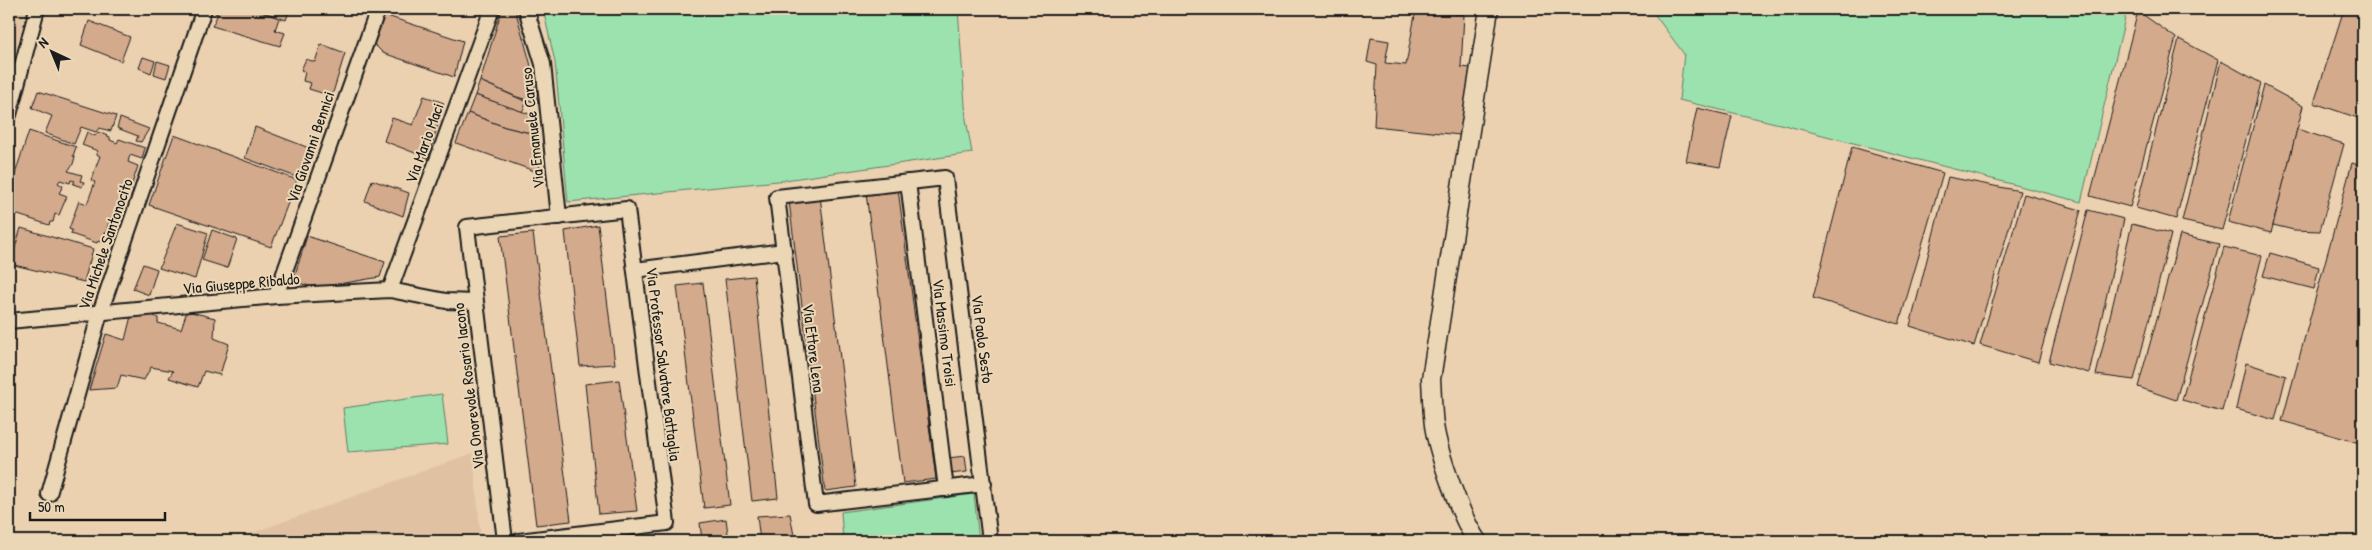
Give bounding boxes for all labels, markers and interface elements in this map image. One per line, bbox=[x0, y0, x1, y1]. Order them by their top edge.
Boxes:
north arrow bbox=[28, 28, 78, 78]
text: N bbox=[33, 32, 52, 52]
street label: Via Emanuele Caruso bbox=[515, 66, 549, 189]
street label: Via Giovanni Bennici bbox=[281, 88, 339, 206]
street label: Via Mario Maci bbox=[399, 100, 449, 186]
street label: Via Michele Santonocito bbox=[72, 175, 138, 313]
street label: Via Professor Salvatore Battaglia bbox=[641, 266, 687, 462]
street label: Via Giuseppe Ribaldo bbox=[182, 267, 301, 299]
street label: Via Massimo Troisi bbox=[927, 278, 963, 388]
street label: Via Paolo Sesto bbox=[967, 293, 999, 385]
street label: Via Onorevole Rosario Iacono bbox=[447, 301, 489, 470]
street label: Via Ettore Lena bbox=[798, 302, 830, 394]
scale bar bbox=[30, 490, 165, 522]
text: 50 m bbox=[38, 496, 65, 517]

